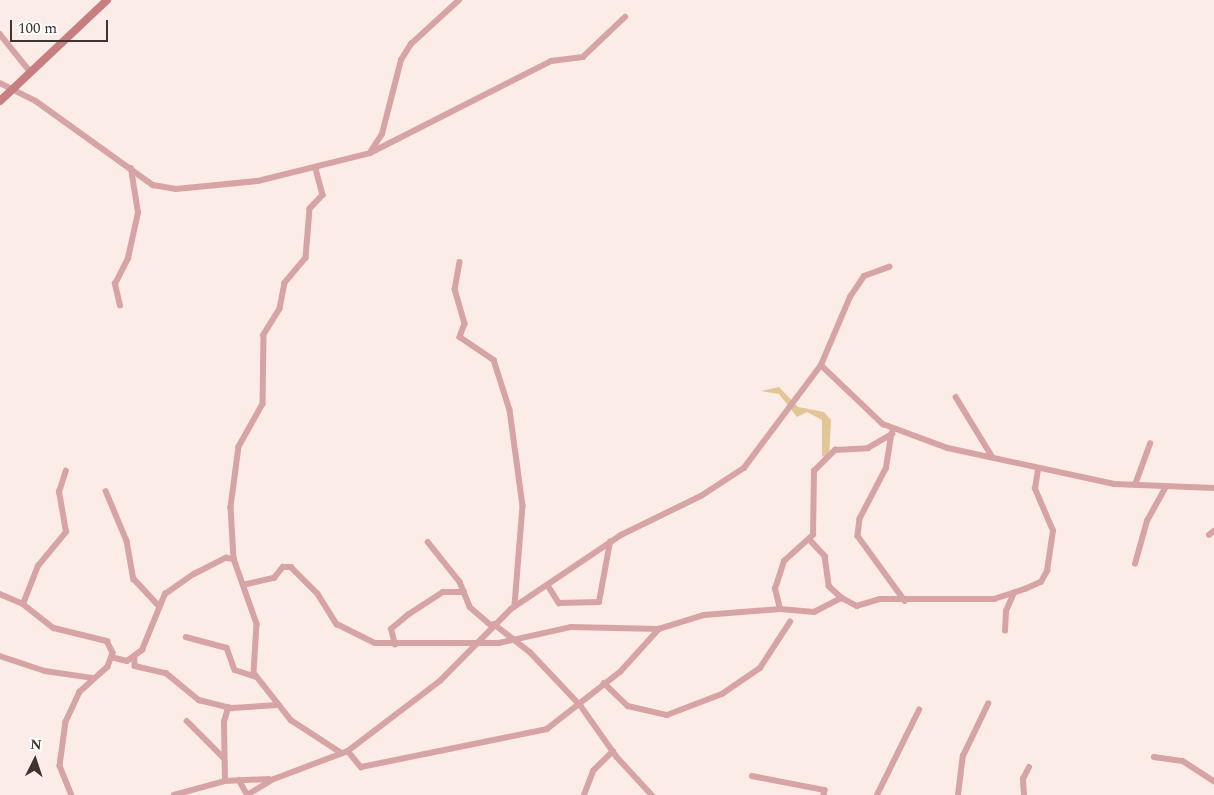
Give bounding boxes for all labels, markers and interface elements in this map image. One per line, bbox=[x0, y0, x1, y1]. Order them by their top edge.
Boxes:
scale bar bbox=[12, 10, 110, 42]
text: 100 m bbox=[18, 17, 57, 40]
text: N bbox=[30, 734, 43, 755]
north arrow bbox=[10, 735, 60, 785]

